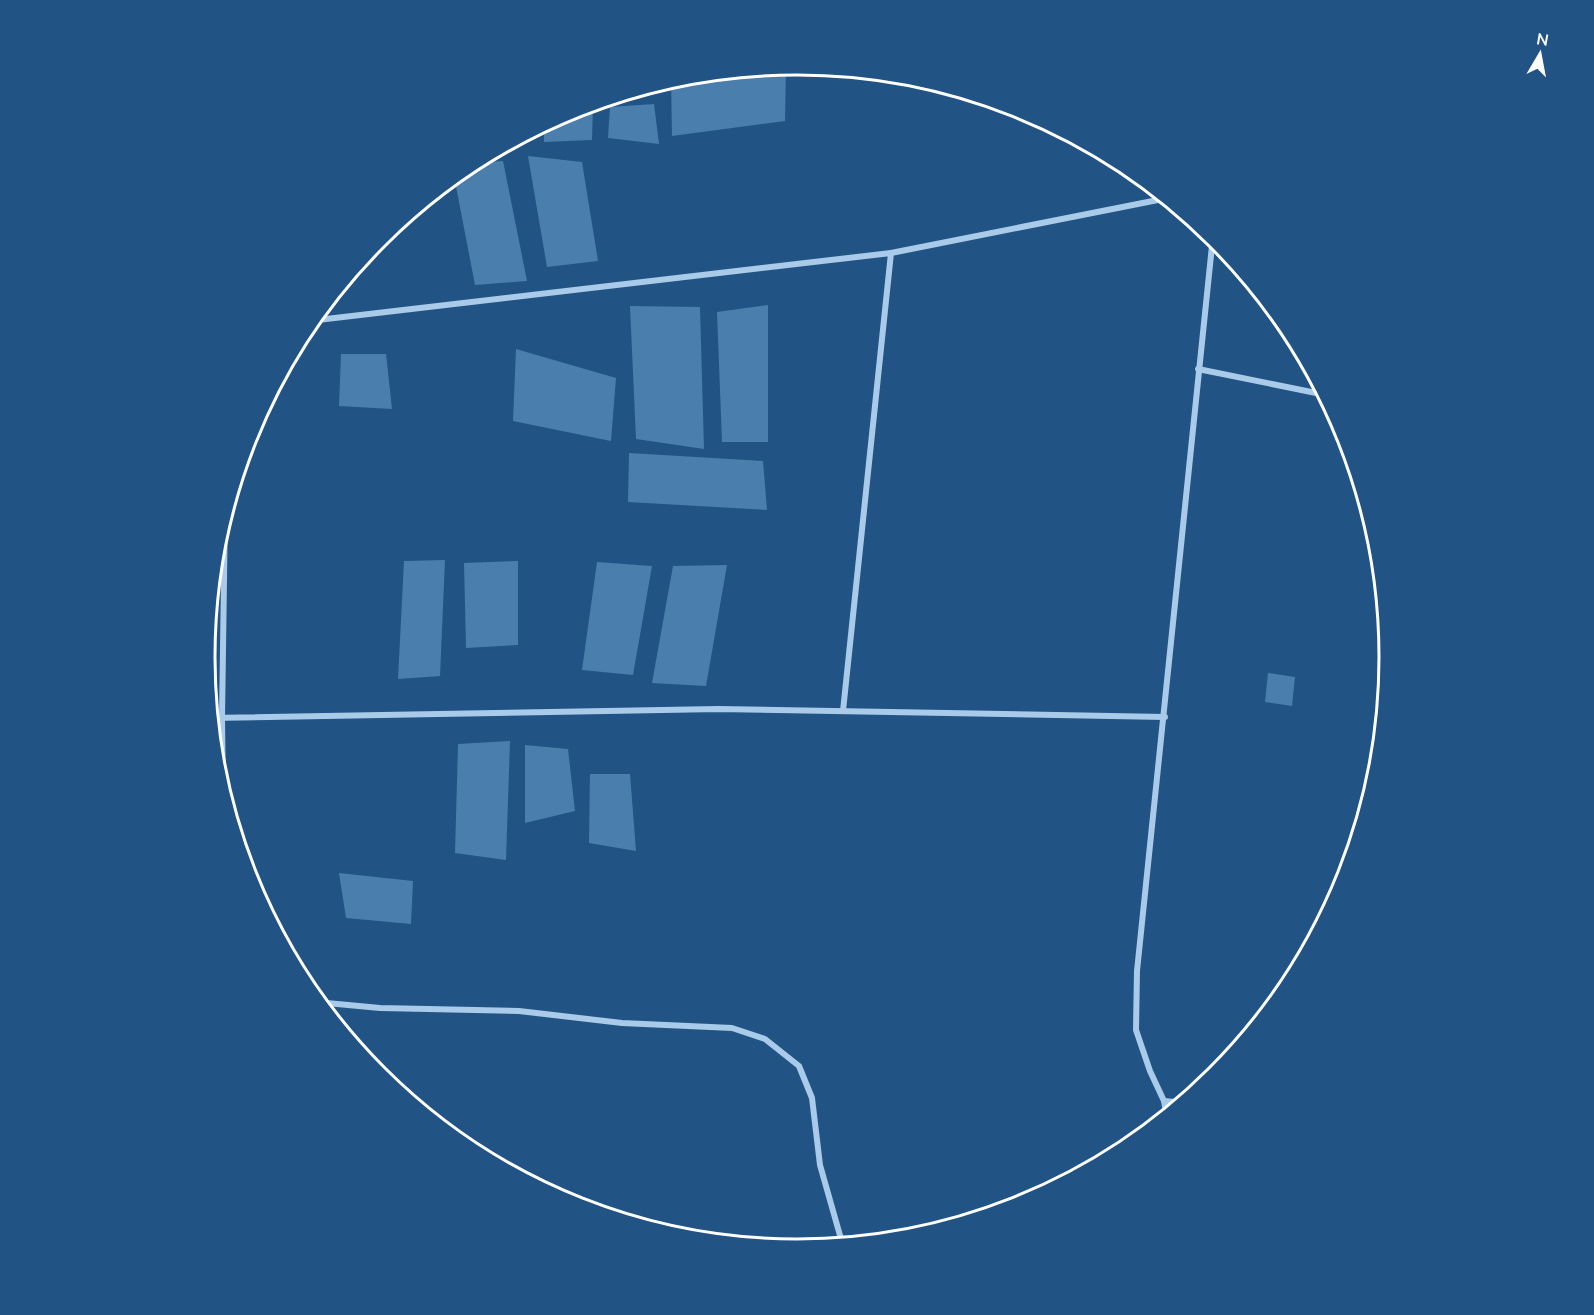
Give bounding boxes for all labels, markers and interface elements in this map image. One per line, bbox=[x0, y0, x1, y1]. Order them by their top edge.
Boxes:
north arrow bbox=[1510, 24, 1570, 84]
text: N bbox=[1535, 28, 1550, 52]

